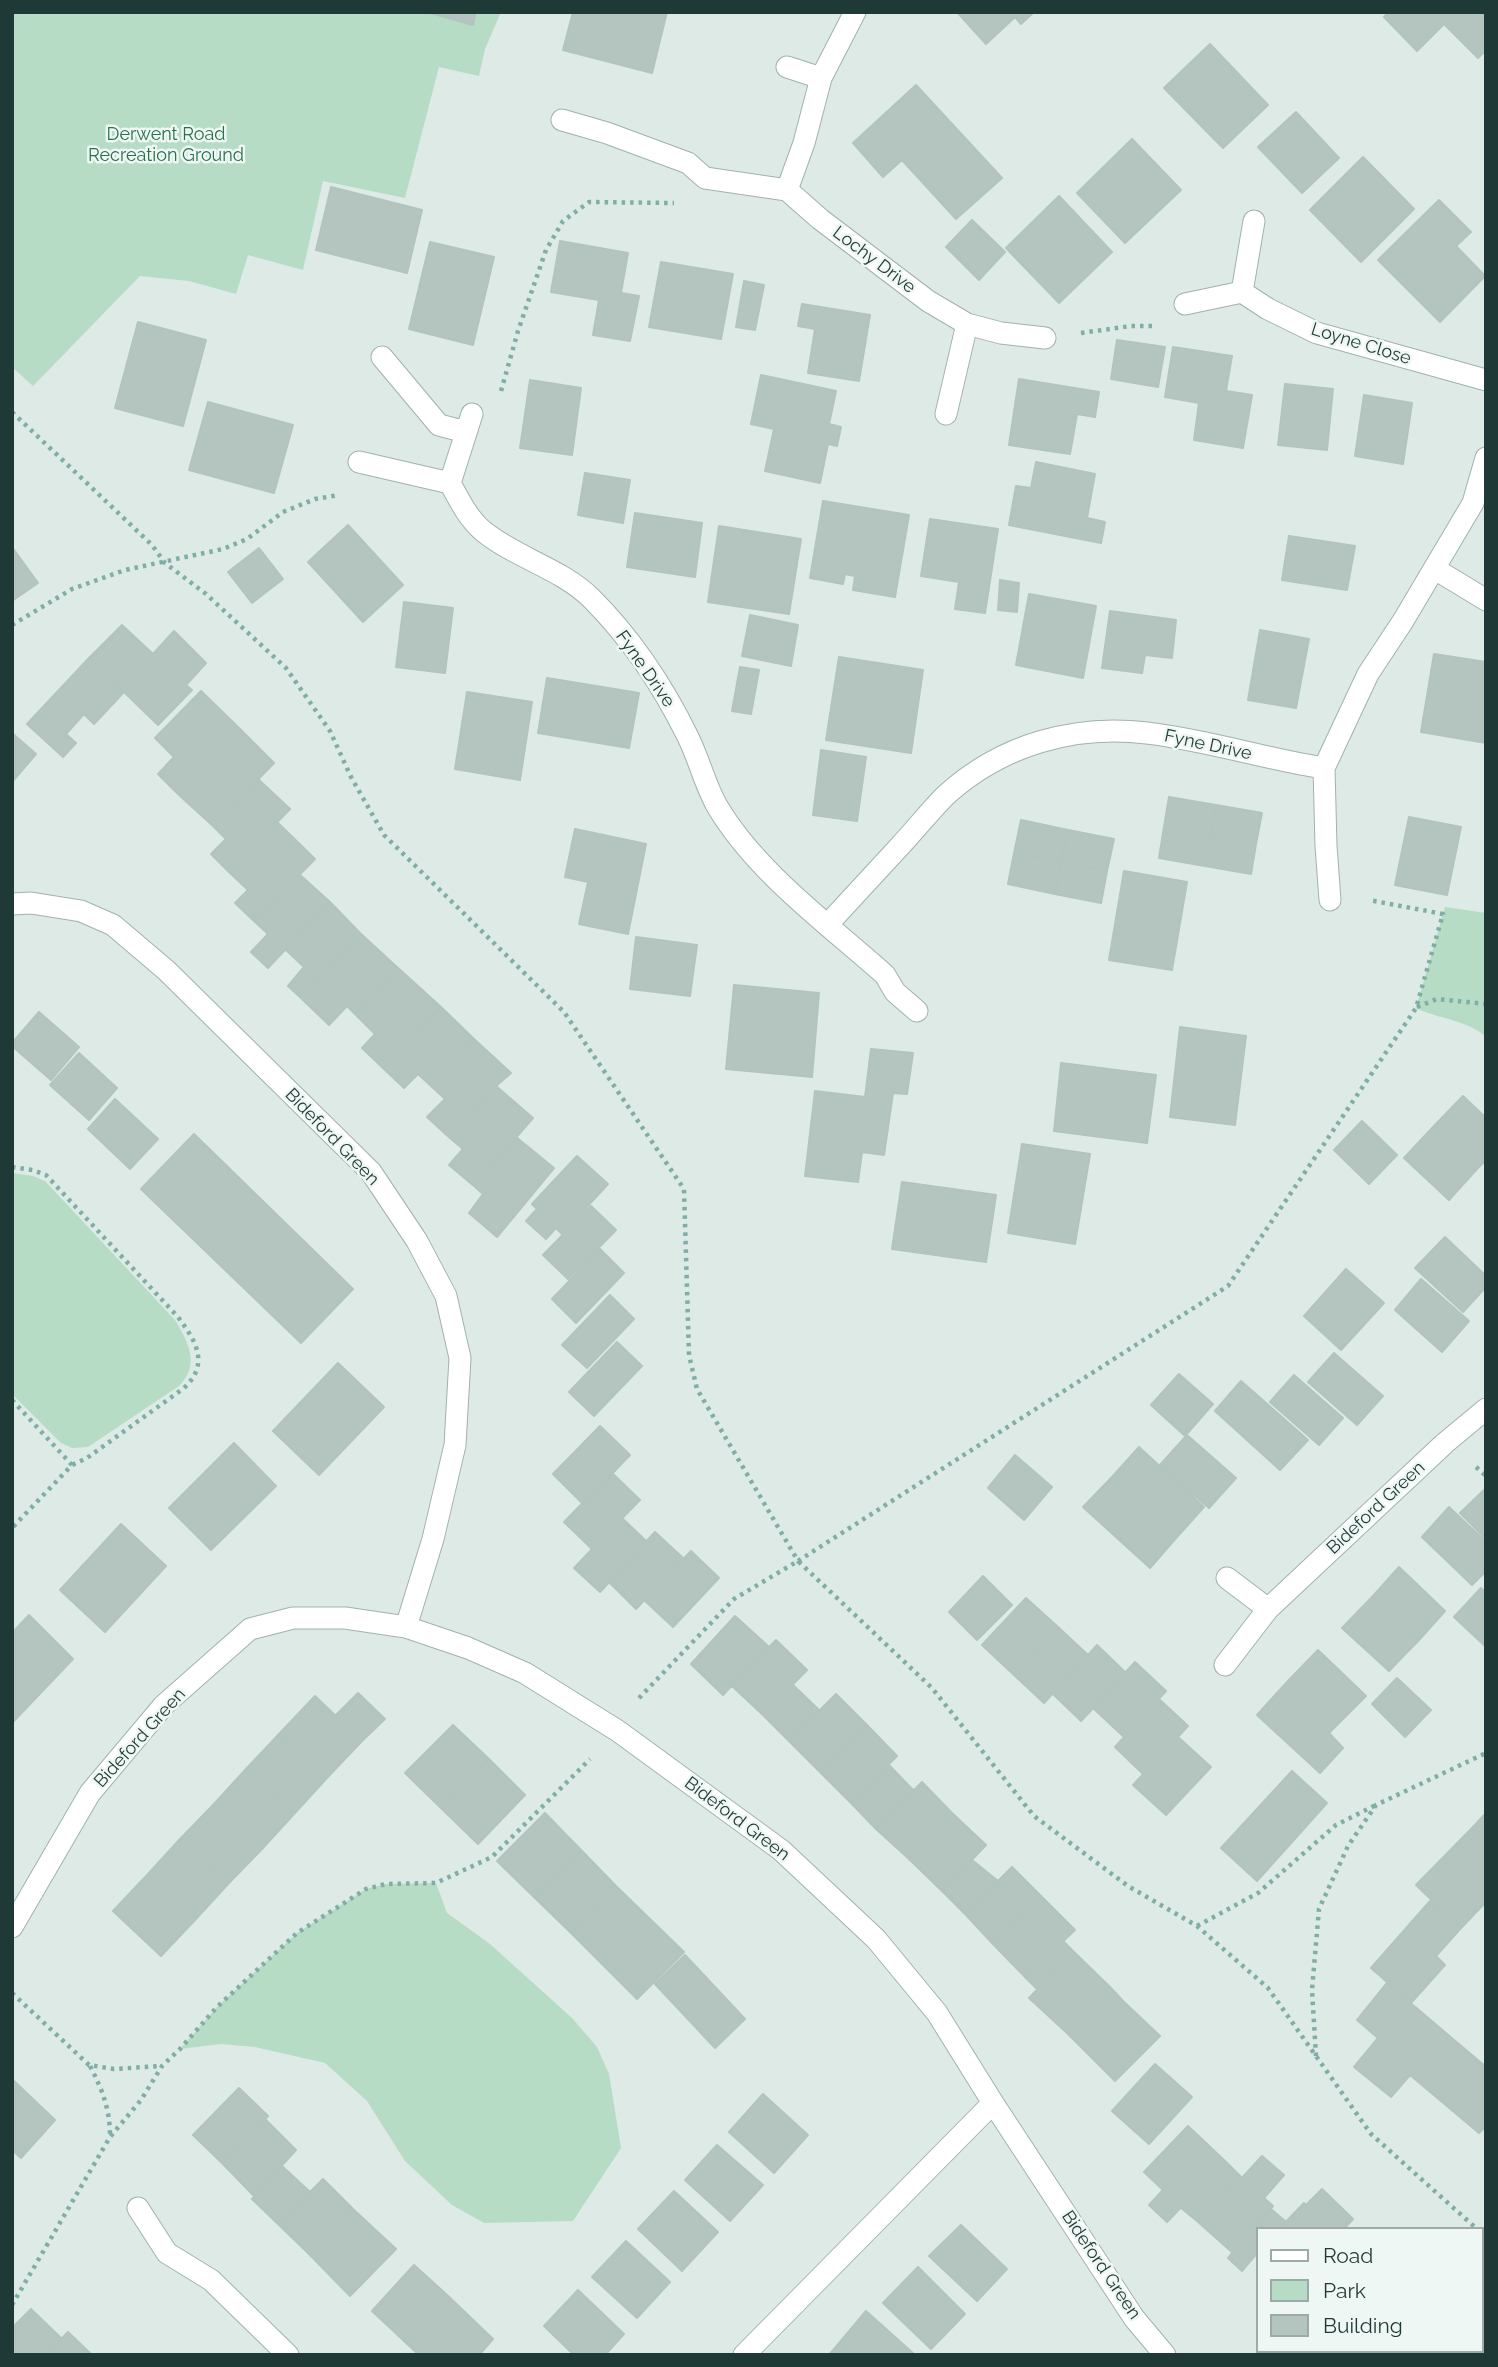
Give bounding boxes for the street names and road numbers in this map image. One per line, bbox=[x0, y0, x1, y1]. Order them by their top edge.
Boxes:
street label: Lochy Drive bbox=[828, 222, 920, 298]
street label: Loyne Close bbox=[1308, 319, 1414, 369]
street label: Fyne Drive bbox=[611, 626, 679, 712]
street label: Fyne Drive bbox=[1162, 725, 1254, 765]
street label: Bideford Green bbox=[280, 1084, 384, 1190]
street label: Bideford Green bbox=[1322, 1457, 1430, 1559]
street label: Bideford Green bbox=[90, 1684, 190, 1792]
street label: Bideford Green bbox=[680, 1772, 794, 1866]
street label: Bideford Green bbox=[1057, 2207, 1145, 2323]

